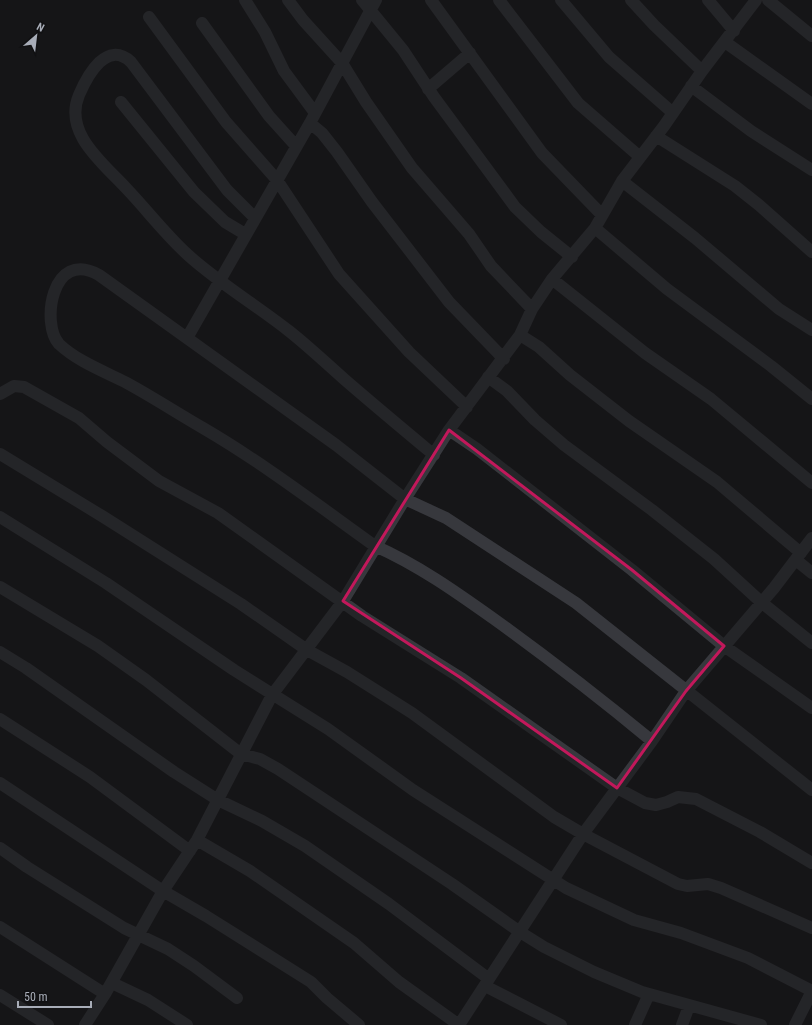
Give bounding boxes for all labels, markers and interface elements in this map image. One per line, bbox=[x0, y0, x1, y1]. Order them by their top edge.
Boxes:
north arrow bbox=[16, 16, 56, 56]
text: N bbox=[34, 20, 47, 35]
scale bar bbox=[18, 983, 91, 1009]
text: 50 m bbox=[24, 990, 48, 1004]

